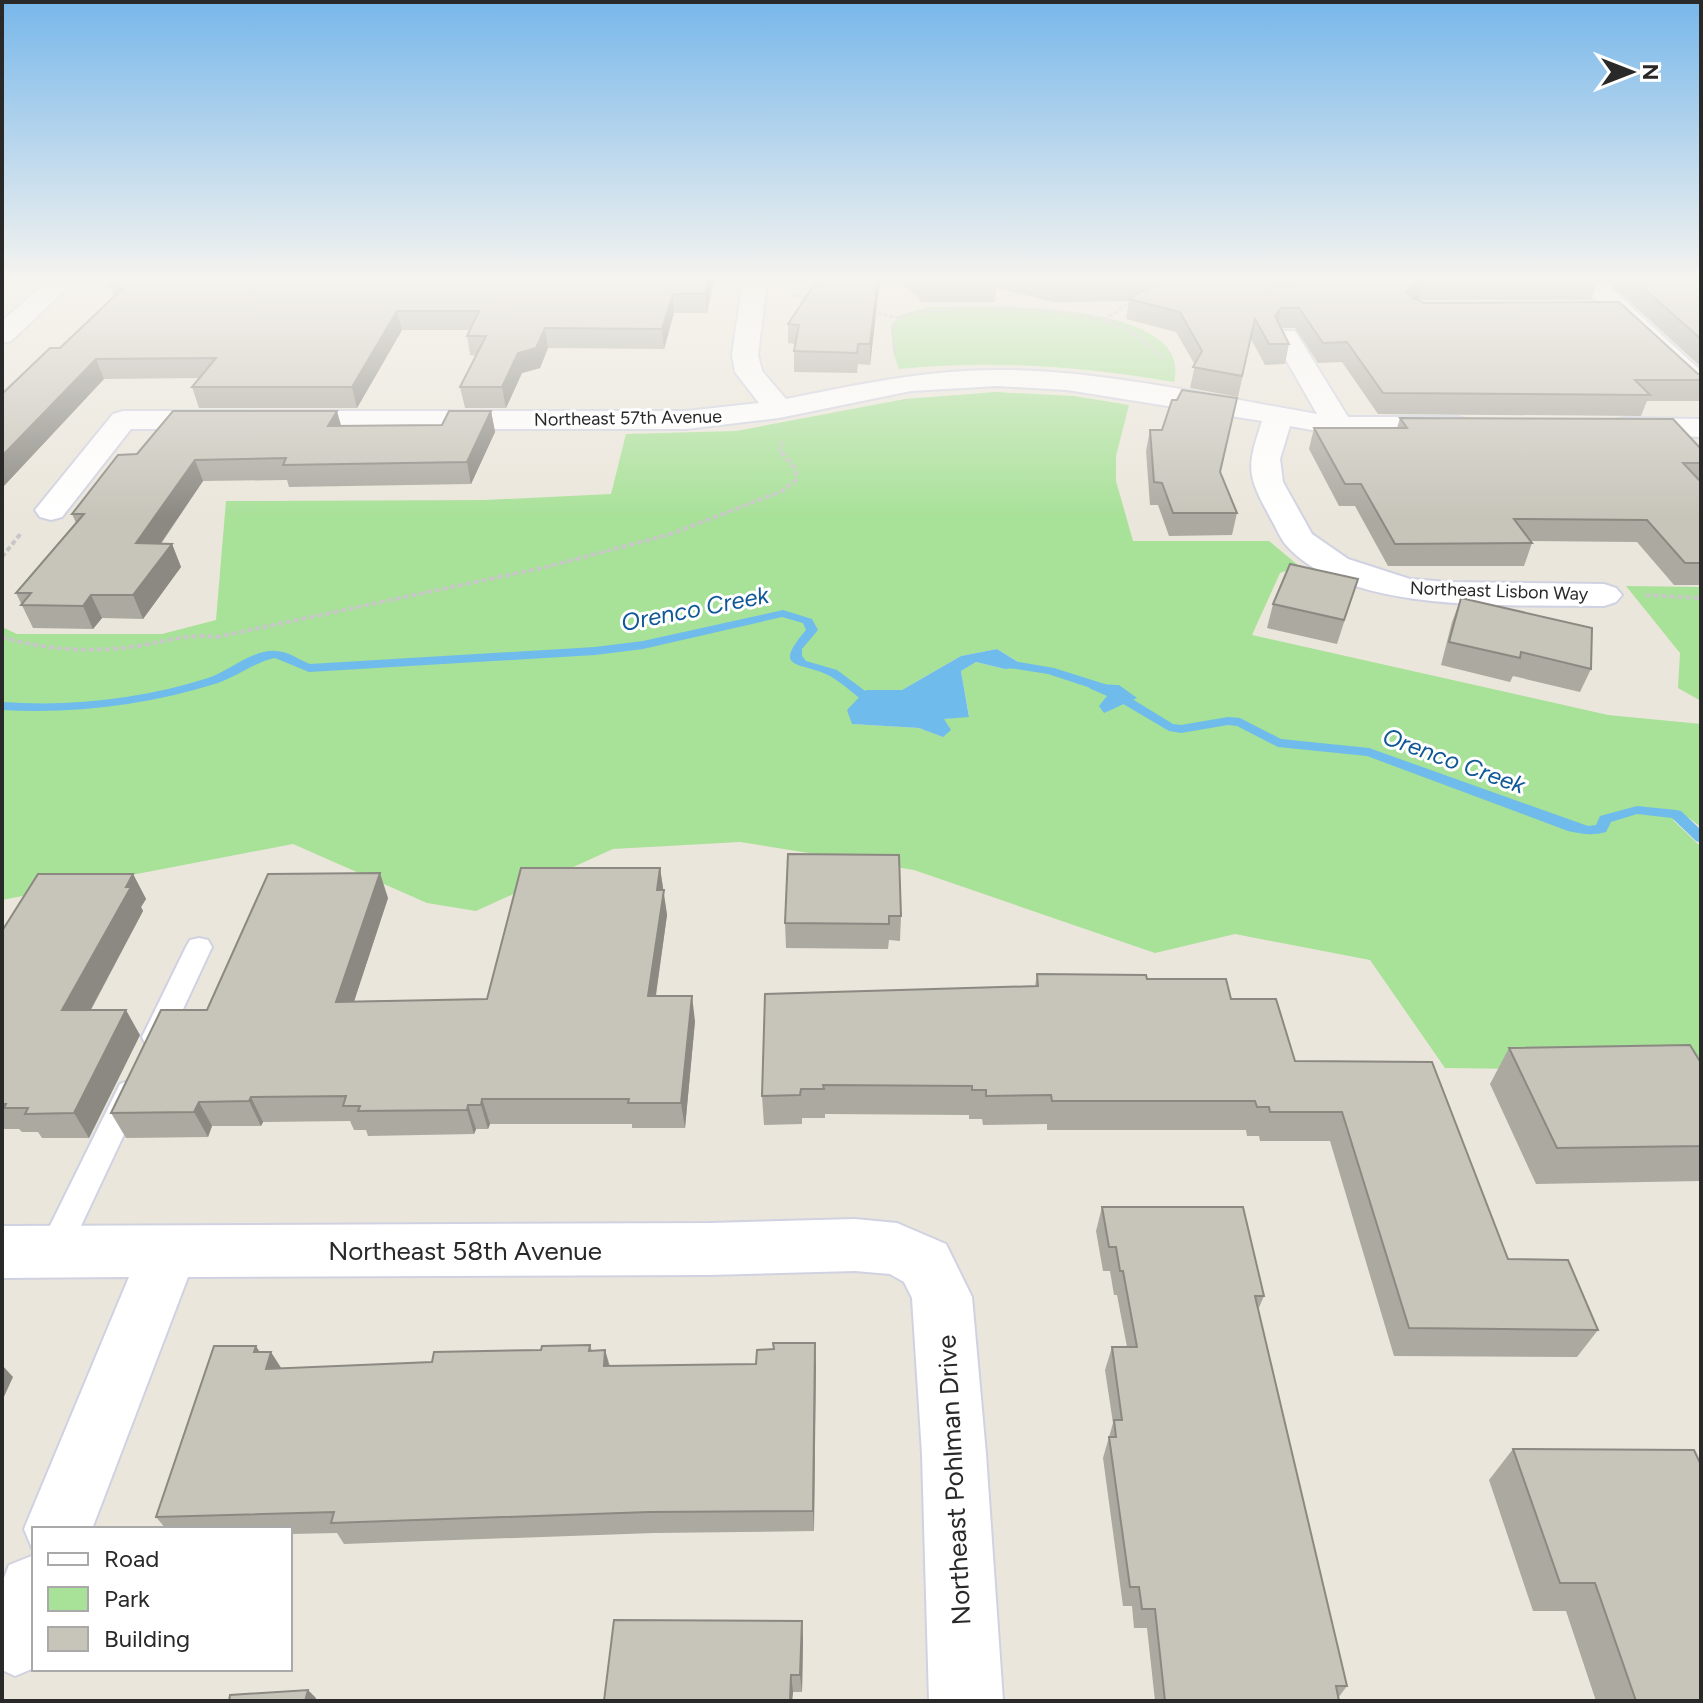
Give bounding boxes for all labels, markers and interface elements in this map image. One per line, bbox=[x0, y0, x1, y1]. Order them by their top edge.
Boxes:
north arrow bbox=[1591, 32, 1671, 112]
text: N bbox=[1637, 63, 1664, 81]
street label: Northeast 57th Avenue bbox=[534, 405, 722, 431]
street label: Northeast Lisbon Way bbox=[1409, 577, 1589, 605]
water label: Orenco Creek bbox=[619, 580, 772, 637]
water label: Orenco Creek bbox=[1379, 721, 1531, 800]
street label: Northeast 58th Avenue bbox=[328, 1235, 602, 1267]
street label: Northeast Pohlman Drive bbox=[930, 1334, 978, 1626]
legend bbox=[32, 1527, 292, 1671]
text: Road bbox=[104, 1544, 159, 1573]
text: Park bbox=[104, 1584, 150, 1613]
text: Building bbox=[104, 1624, 190, 1653]

